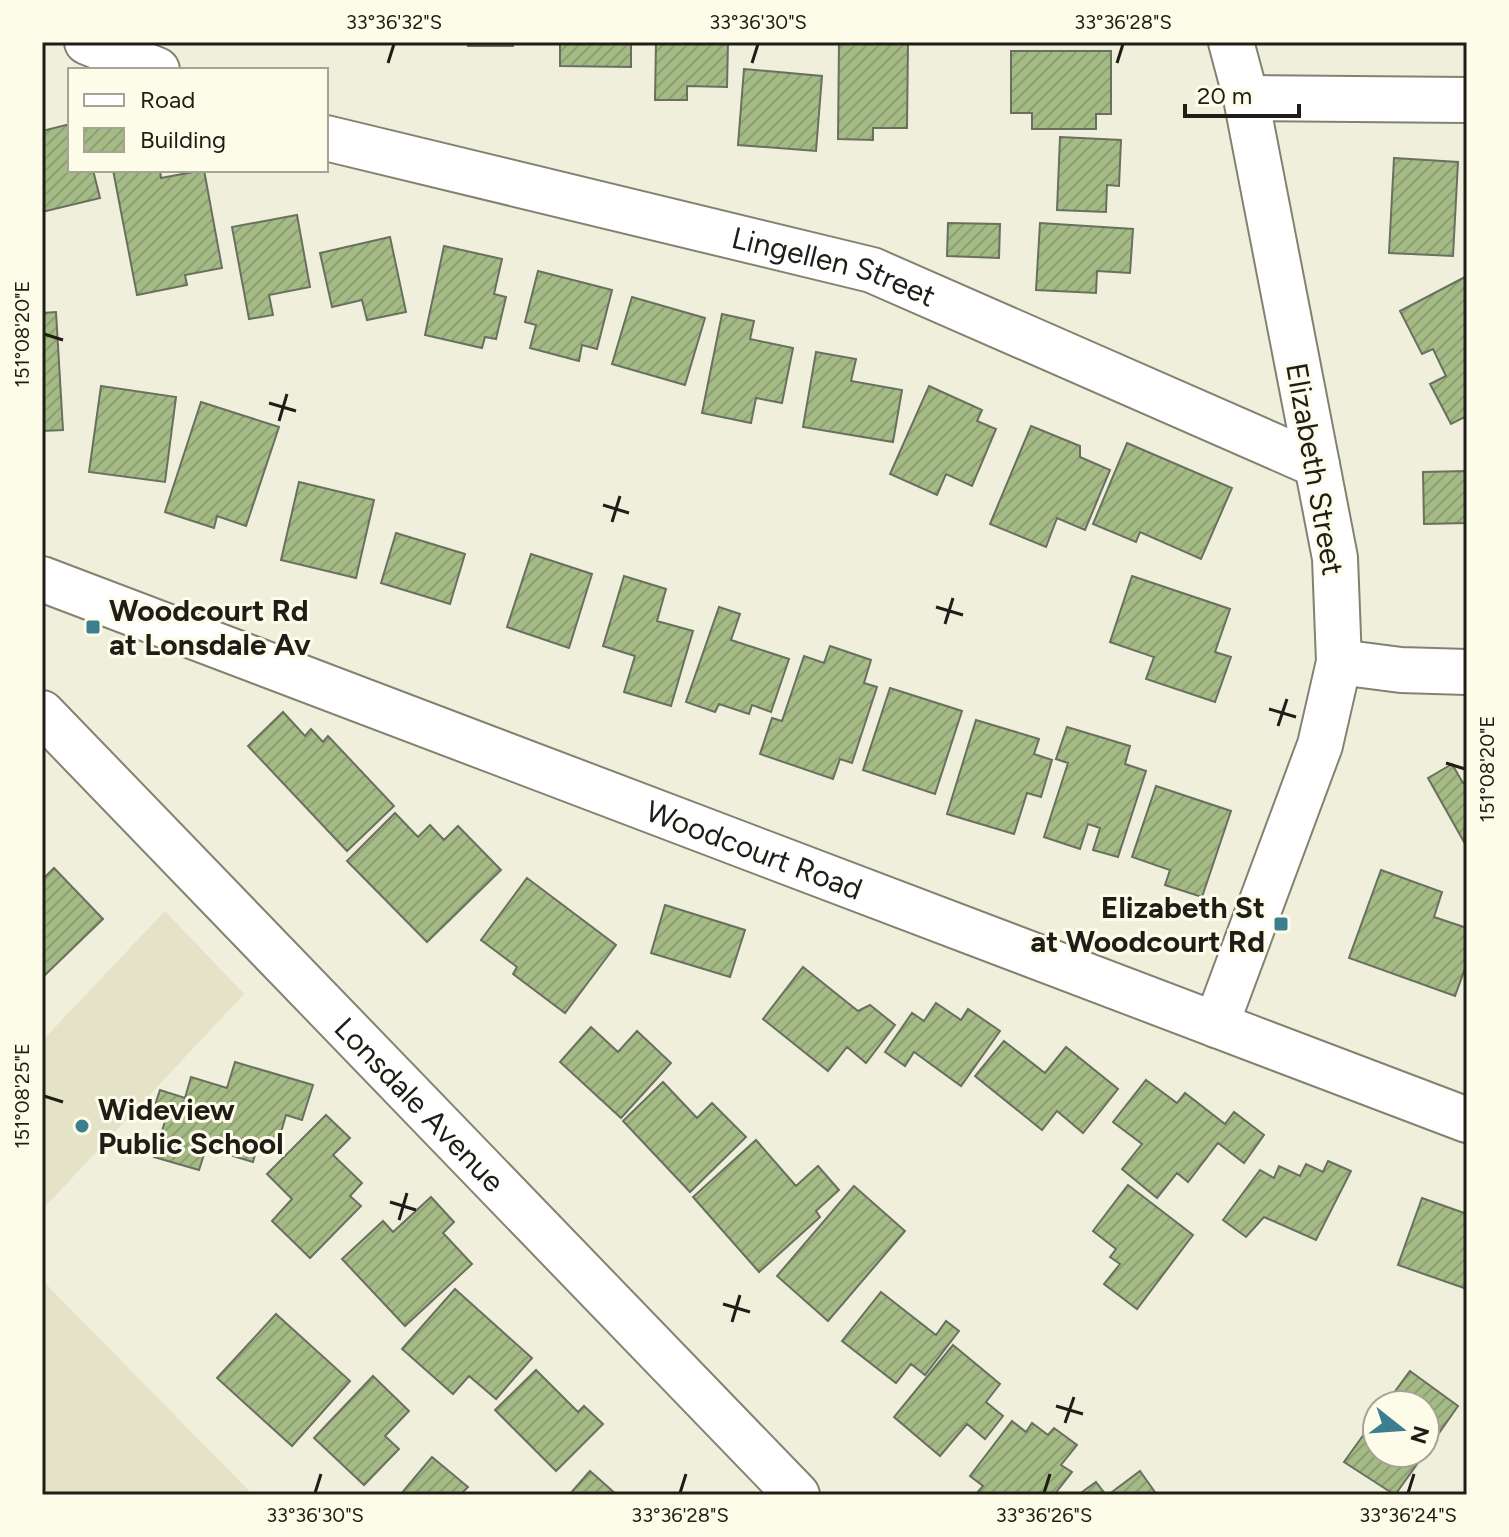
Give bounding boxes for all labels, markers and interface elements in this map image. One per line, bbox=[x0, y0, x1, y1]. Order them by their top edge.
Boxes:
text: 33°36'32"S bbox=[346, 10, 442, 34]
text: 33°36'30"S bbox=[709, 10, 807, 34]
text: 33°36'28"S bbox=[1074, 10, 1172, 34]
legend bbox=[68, 68, 328, 172]
scale bar bbox=[1185, 68, 1299, 118]
text: 20 m bbox=[1197, 81, 1252, 110]
text: Road bbox=[140, 85, 195, 114]
text: Building bbox=[140, 125, 226, 154]
street label: Lingellen Street bbox=[728, 218, 942, 314]
text: 151°08'20"E bbox=[10, 281, 34, 387]
street label: Elizabeth Street bbox=[1278, 360, 1352, 578]
place label: Woodcourt Rd at Lonsdale Av bbox=[109, 592, 311, 663]
marker: Woodcourt Rd at Lonsdale Av bbox=[84, 618, 102, 636]
text: 151°08'20"E bbox=[1475, 716, 1499, 822]
street label: Woodcourt Road bbox=[641, 792, 868, 907]
place label: Elizabeth St at Woodcourt Rd bbox=[1030, 889, 1265, 960]
marker: Elizabeth St at Woodcourt Rd bbox=[1272, 915, 1290, 933]
street label: Lonsdale Avenue bbox=[327, 1009, 513, 1199]
text: 151°08'25"E bbox=[10, 1043, 34, 1149]
place label: Wideview Public School bbox=[98, 1091, 284, 1162]
marker: Wideview Public School bbox=[73, 1117, 91, 1135]
north arrow bbox=[1361, 1389, 1441, 1469]
text: N bbox=[1404, 1423, 1435, 1447]
text: 33°36'30"S bbox=[266, 1503, 364, 1527]
text: 33°36'28"S bbox=[631, 1503, 729, 1527]
text: 33°36'26"S bbox=[996, 1503, 1092, 1527]
text: 33°36'24"S bbox=[1359, 1503, 1457, 1527]

